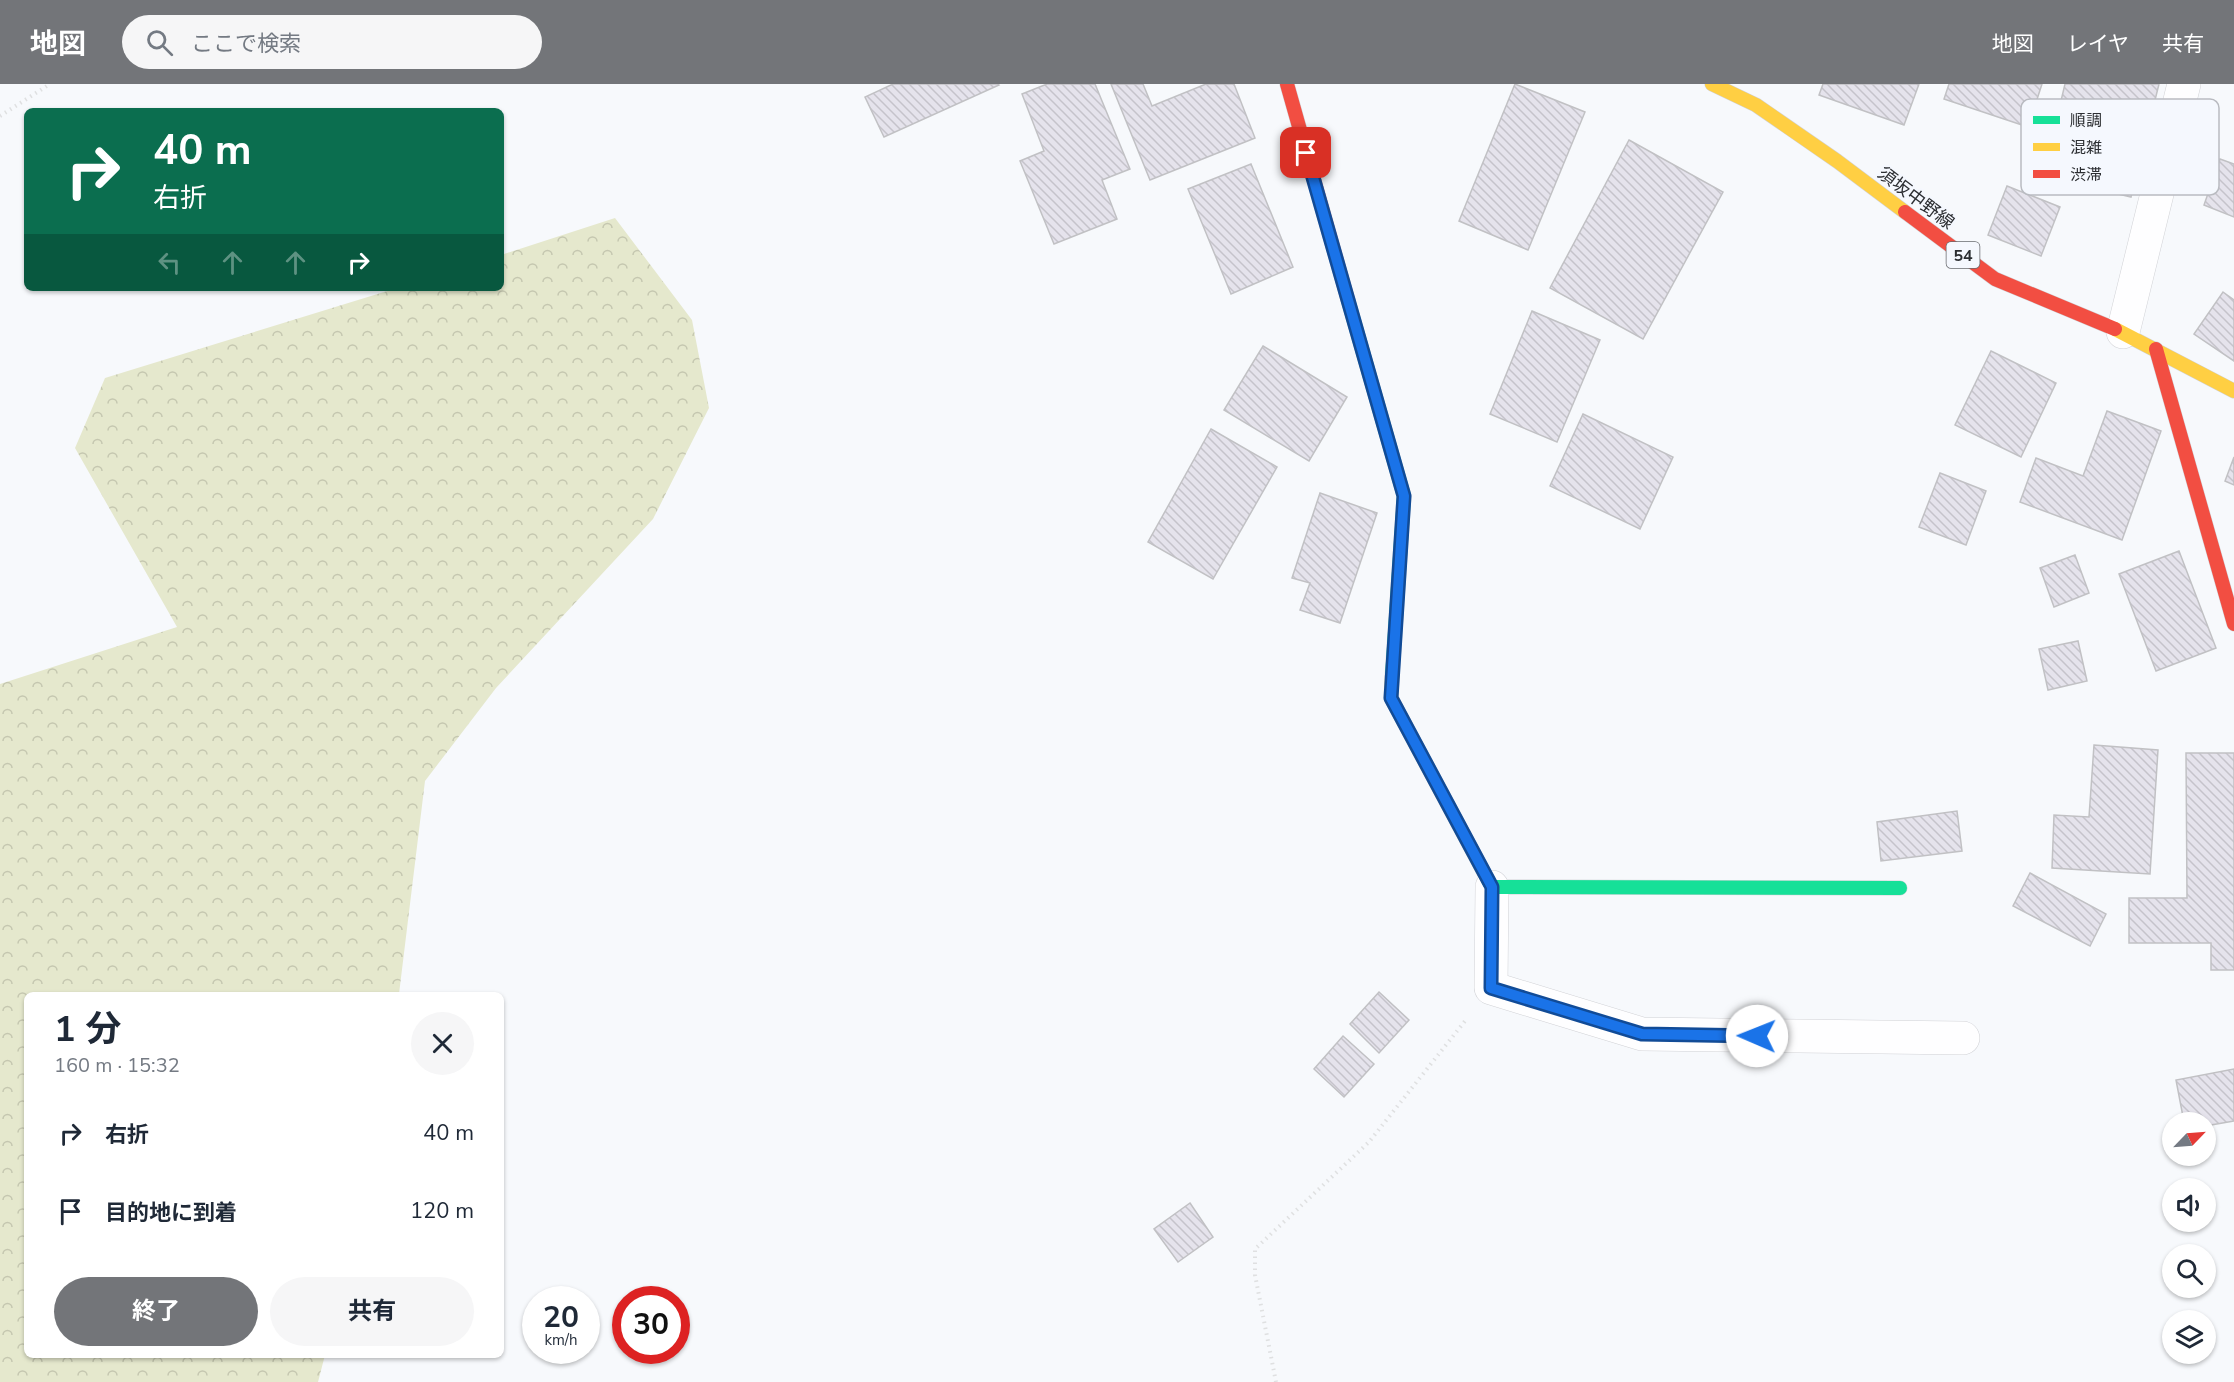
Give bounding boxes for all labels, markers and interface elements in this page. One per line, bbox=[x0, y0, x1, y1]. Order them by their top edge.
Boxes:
search box bbox=[122, 15, 542, 69]
text: 地図 bbox=[30, 25, 86, 63]
icon: search bbox=[143, 26, 176, 59]
text: ここで検索 bbox=[191, 29, 301, 59]
text: 地図 bbox=[1992, 30, 2034, 58]
text: レイヤ bbox=[2067, 30, 2129, 58]
text: 共有 bbox=[2162, 30, 2204, 58]
legend bbox=[2021, 99, 2219, 195]
text: 順調 bbox=[2070, 110, 2102, 132]
text: 40 m bbox=[153, 122, 252, 179]
pin bbox=[1280, 127, 1331, 178]
icon: right bbox=[54, 132, 132, 210]
icon: arrive bbox=[1289, 136, 1322, 169]
text: 混雑 bbox=[2070, 137, 2102, 159]
street label: 須坂中野線 bbox=[1873, 161, 1959, 235]
text: 渋滞 bbox=[2070, 164, 2102, 186]
text: 右折 bbox=[153, 180, 207, 217]
road number: 54 bbox=[1946, 242, 1980, 268]
icon: left bbox=[153, 246, 186, 279]
icon: ahead bbox=[216, 246, 249, 279]
icon: ahead bbox=[279, 246, 312, 279]
icon: right bbox=[342, 246, 375, 279]
position arrow bbox=[1725, 1004, 1789, 1068]
text: 1 分 bbox=[54, 1005, 121, 1054]
button: close bbox=[411, 1012, 474, 1075]
text: 160 m · 15:32 bbox=[54, 1052, 180, 1079]
north arrow bbox=[2162, 1112, 2216, 1166]
map controls bbox=[2162, 1112, 2216, 1364]
icon: right bbox=[54, 1117, 87, 1150]
text: 40 m bbox=[423, 1118, 474, 1148]
text: 右折 bbox=[105, 1120, 149, 1150]
button: sound bbox=[2162, 1178, 2216, 1232]
icon: arrive bbox=[54, 1195, 87, 1228]
text: 120 m bbox=[410, 1196, 474, 1226]
text: 目的地に到着 bbox=[105, 1198, 237, 1228]
button: search bbox=[2162, 1244, 2216, 1298]
button: 終了 bbox=[54, 1277, 258, 1346]
button: 共有 bbox=[270, 1277, 474, 1346]
speed limit sign: 30 bbox=[612, 1286, 690, 1364]
text: 20 bbox=[543, 1297, 579, 1338]
button: layers bbox=[2162, 1310, 2216, 1364]
text: km/h bbox=[544, 1330, 578, 1350]

